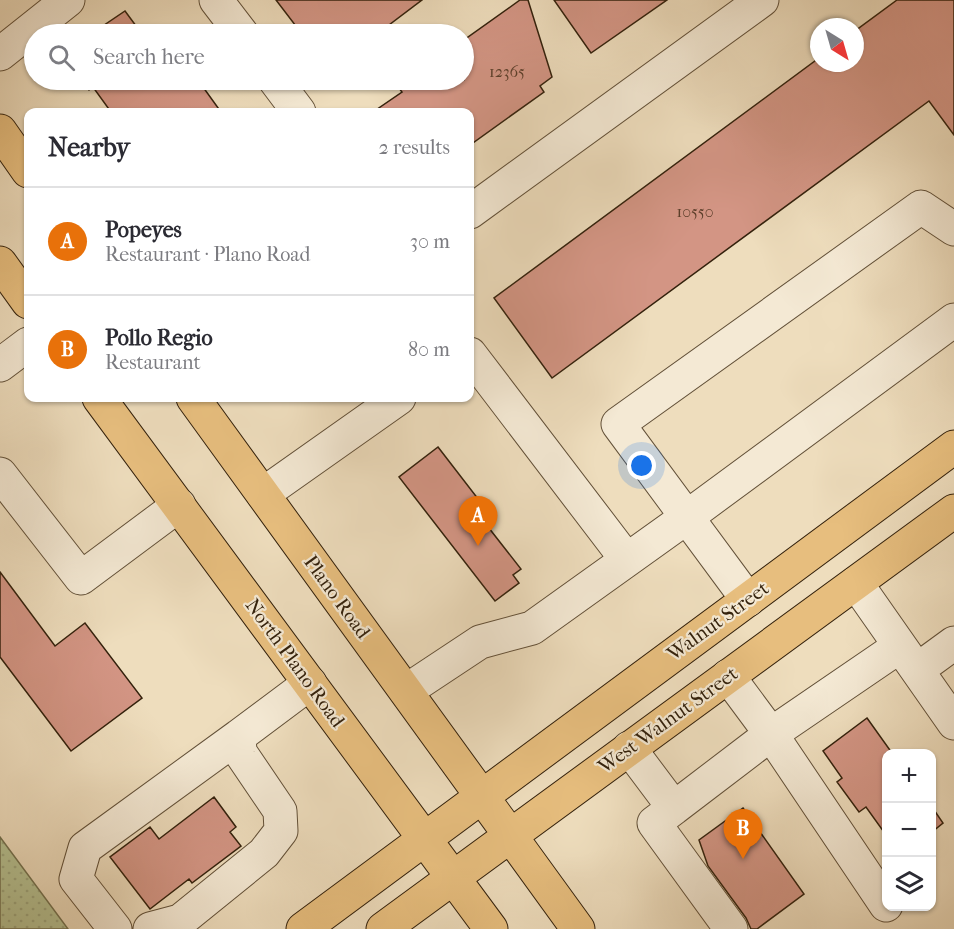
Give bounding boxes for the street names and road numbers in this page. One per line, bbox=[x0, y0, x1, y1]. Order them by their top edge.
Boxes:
street label: Plano Road bbox=[299, 551, 376, 644]
street label: Walnut Street bbox=[662, 576, 773, 666]
street label: North Plano Road bbox=[241, 594, 350, 733]
street label: West Walnut Street bbox=[593, 662, 742, 779]

